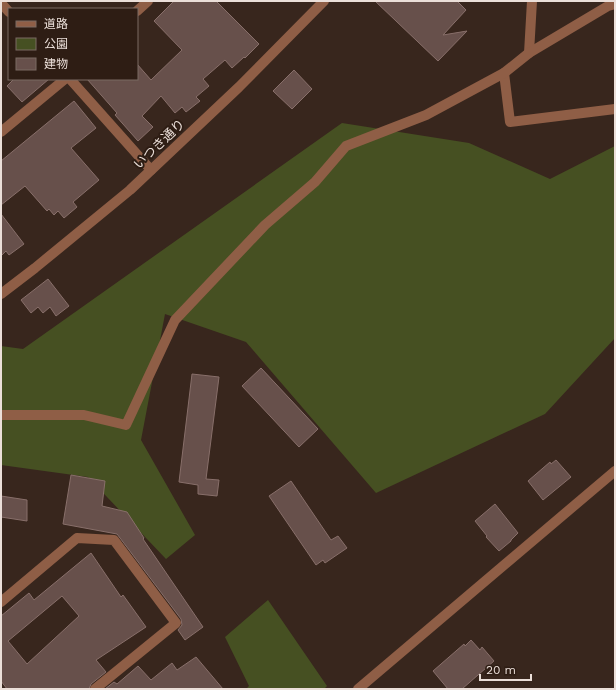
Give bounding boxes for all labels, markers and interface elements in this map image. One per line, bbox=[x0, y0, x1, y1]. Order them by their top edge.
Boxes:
legend bbox=[8, 8, 138, 80]
text: 道路 bbox=[44, 17, 68, 31]
text: 公園 bbox=[44, 37, 68, 51]
text: 建物 bbox=[44, 57, 68, 71]
street label: いつき通り bbox=[130, 116, 188, 172]
scale bar bbox=[480, 656, 531, 682]
text: 20 m bbox=[486, 663, 516, 677]

